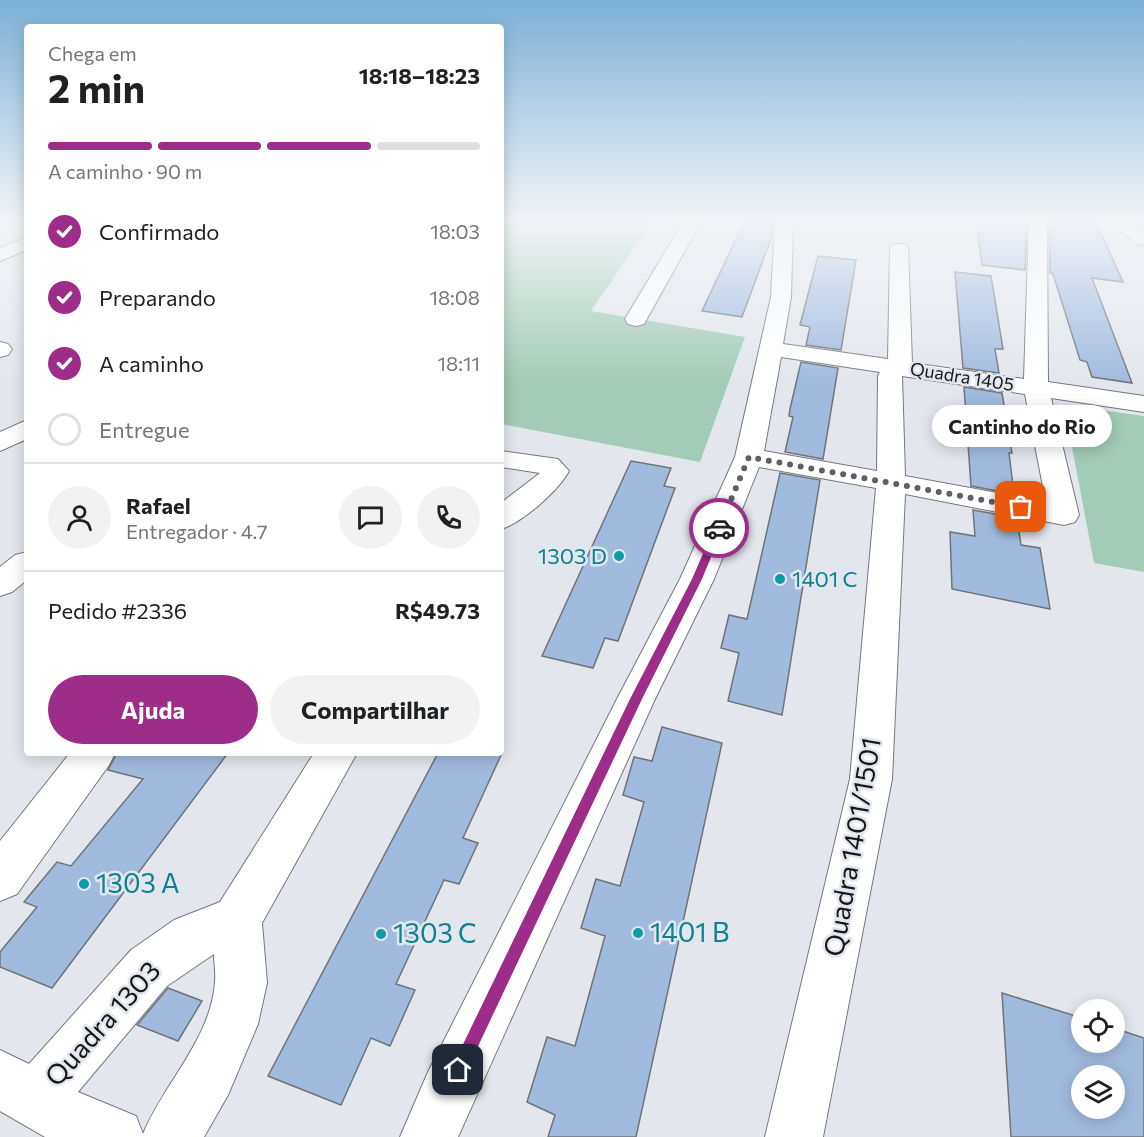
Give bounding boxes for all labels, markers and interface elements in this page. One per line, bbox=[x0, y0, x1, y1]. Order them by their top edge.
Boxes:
text: Chega em bbox=[48, 41, 137, 65]
text: 18:18–18:23 bbox=[359, 62, 480, 89]
text: 2 min bbox=[48, 63, 145, 111]
text: A caminho · 90 m bbox=[48, 159, 202, 183]
icon: check bbox=[48, 215, 81, 248]
text: Confirmado bbox=[99, 218, 220, 245]
text: 18:03 bbox=[430, 219, 480, 243]
icon: check bbox=[48, 281, 81, 314]
text: Preparando bbox=[99, 284, 216, 311]
text: 18:08 bbox=[429, 285, 480, 309]
icon: check bbox=[48, 347, 81, 380]
text: A caminho bbox=[99, 350, 204, 377]
text: 18:11 bbox=[437, 351, 480, 375]
street label: Quadra 1405 bbox=[909, 357, 1016, 395]
callout: Cantinho do Rio bbox=[931, 405, 1111, 447]
text: Cantinho do Rio bbox=[948, 414, 1096, 438]
text: Entregue bbox=[99, 416, 190, 443]
pin bbox=[995, 481, 1046, 532]
button: person bbox=[48, 486, 111, 549]
button: chat bbox=[339, 486, 402, 549]
button: phone bbox=[417, 486, 480, 549]
icon: bag bbox=[1004, 490, 1037, 523]
text: Rafael bbox=[126, 492, 191, 519]
courier bbox=[689, 498, 749, 558]
icon: car bbox=[703, 512, 736, 545]
text: Entregador · 4.7 bbox=[126, 519, 268, 543]
place label: 1303 D bbox=[538, 542, 607, 569]
marker: 1303 D bbox=[612, 549, 626, 563]
place label: 1401 C bbox=[792, 565, 858, 592]
marker: 1401 C bbox=[773, 572, 787, 586]
text: Pedido #2336 bbox=[48, 597, 187, 624]
text: R$49.73 bbox=[395, 597, 480, 624]
button: Ajuda bbox=[48, 675, 258, 744]
button: Compartilhar bbox=[270, 675, 480, 744]
street label: Quadra 1401/1501 bbox=[816, 735, 887, 959]
place label: 1303 A bbox=[96, 866, 180, 899]
marker: 1303 A bbox=[77, 877, 91, 891]
place label: 1401 B bbox=[650, 915, 730, 948]
place label: 1303 C bbox=[393, 916, 477, 949]
marker: 1401 B bbox=[631, 926, 645, 940]
marker: 1303 C bbox=[374, 927, 388, 941]
street label: Quadra 1303 bbox=[37, 954, 167, 1092]
map controls bbox=[1071, 999, 1125, 1119]
button: locate bbox=[1071, 999, 1125, 1053]
pin bbox=[432, 1044, 483, 1095]
icon: home bbox=[441, 1053, 474, 1086]
button: layers bbox=[1071, 1065, 1125, 1119]

